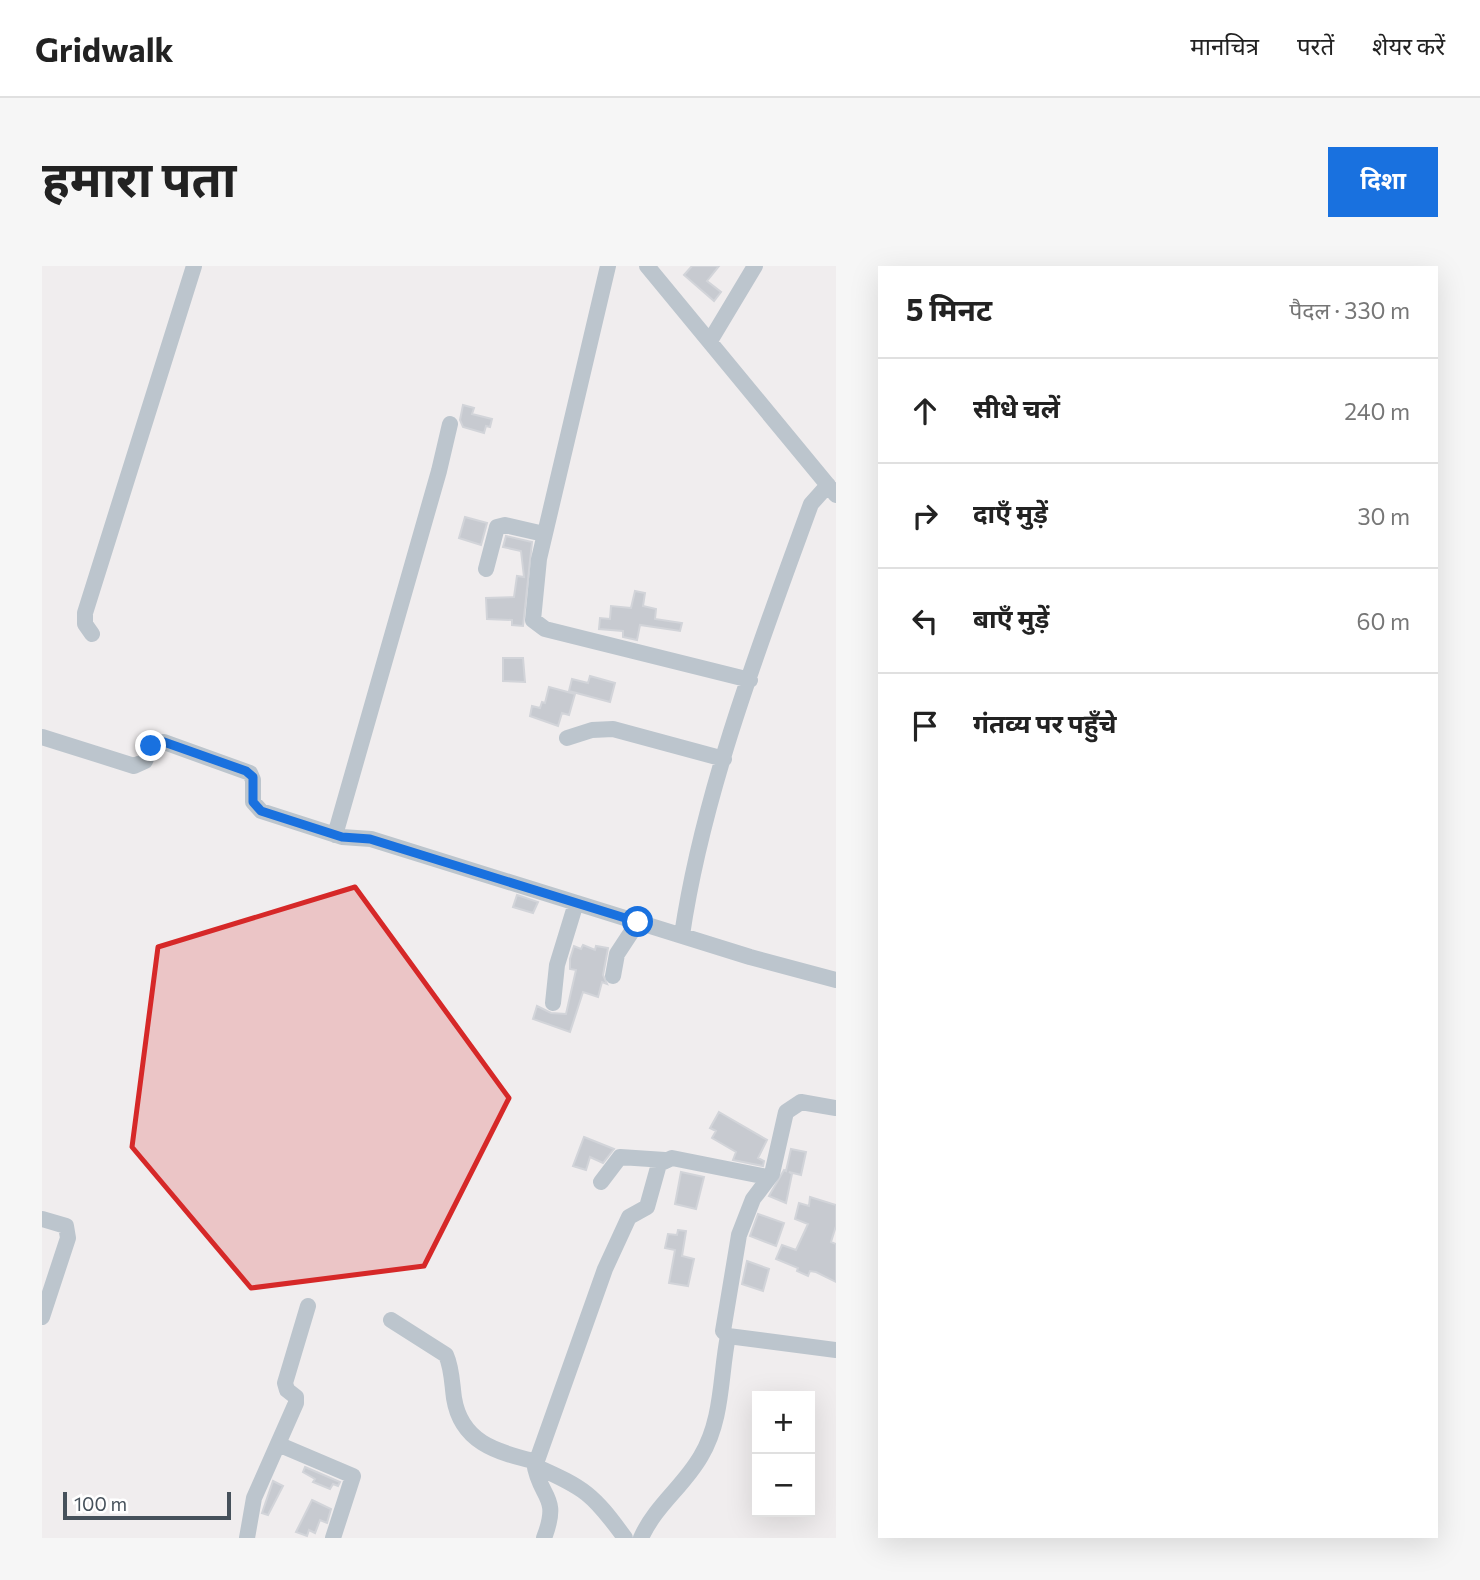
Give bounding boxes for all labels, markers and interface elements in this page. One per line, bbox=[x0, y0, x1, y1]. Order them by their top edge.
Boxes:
text: Gridwalk bbox=[35, 28, 174, 69]
text: मानचित्र bbox=[1190, 31, 1259, 60]
text: परतें bbox=[1297, 31, 1334, 60]
text: शेयर करें bbox=[1372, 31, 1445, 60]
text: हमारा पता bbox=[42, 147, 236, 207]
button: दिशा bbox=[1328, 147, 1438, 217]
text: 5 मिनट bbox=[906, 290, 992, 327]
text: पैदल · 330 m bbox=[1289, 296, 1410, 324]
icon: ahead bbox=[906, 392, 944, 430]
text: सीधे चलें bbox=[973, 392, 1060, 423]
text: 240 m bbox=[1344, 397, 1410, 425]
icon: right bbox=[906, 497, 944, 535]
text: दाएँ मुड़ें bbox=[973, 497, 1048, 528]
text: 30 m bbox=[1357, 502, 1410, 530]
icon: left bbox=[906, 602, 944, 640]
text: बाएँ मुड़ें bbox=[973, 602, 1049, 633]
text: 60 m bbox=[1357, 607, 1410, 635]
icon: arrive bbox=[906, 707, 944, 745]
text: गंतव्य पर पहुँचे bbox=[973, 707, 1117, 738]
route end bbox=[135, 730, 166, 761]
route start bbox=[622, 906, 653, 937]
map controls bbox=[752, 1391, 815, 1517]
button: + bbox=[752, 1391, 815, 1454]
button: − bbox=[752, 1454, 815, 1517]
scale bar bbox=[63, 1489, 231, 1521]
text: 100 m bbox=[74, 1492, 127, 1515]

